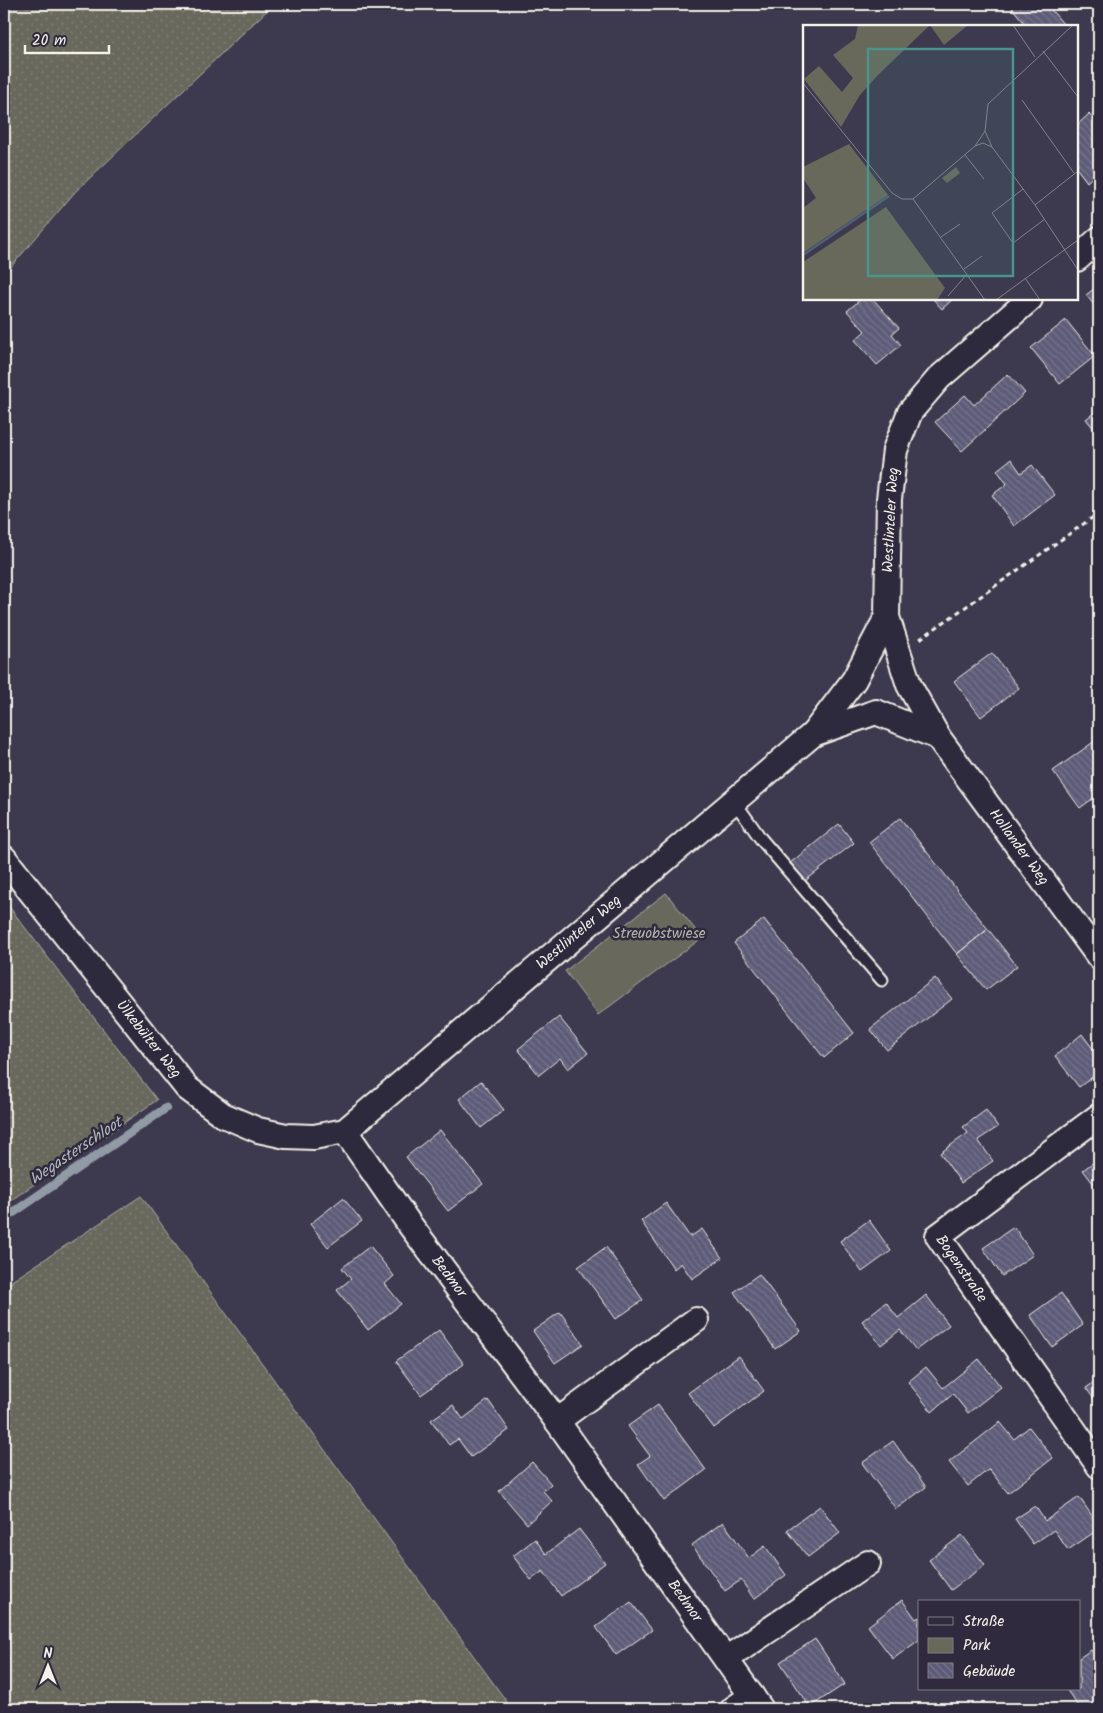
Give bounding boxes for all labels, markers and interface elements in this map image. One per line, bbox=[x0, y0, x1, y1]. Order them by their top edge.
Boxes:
scale bar bbox=[25, 22, 109, 54]
inset map bbox=[803, 25, 1078, 300]
text: 20 m bbox=[32, 29, 66, 53]
street label: Westlinteler Weg bbox=[876, 467, 906, 573]
street label: Hollander Weg bbox=[982, 804, 1055, 891]
street label: Westlinteler Weg bbox=[531, 889, 627, 976]
park label: Streuobstwiese bbox=[612, 922, 706, 946]
street label: Ülkebülter Weg bbox=[110, 995, 187, 1084]
water label: Wegasterschloot bbox=[24, 1109, 130, 1191]
street label: Bogenstraße bbox=[929, 1230, 993, 1308]
street label: Bedmor bbox=[425, 1251, 473, 1304]
street label: Bedmor bbox=[661, 1575, 709, 1628]
legend bbox=[918, 1600, 1080, 1690]
text: Straße bbox=[963, 1610, 1005, 1634]
text: Park bbox=[963, 1634, 991, 1658]
north arrow bbox=[22, 1640, 72, 1690]
text: N bbox=[44, 1643, 53, 1665]
text: Gebäude bbox=[963, 1660, 1016, 1684]

